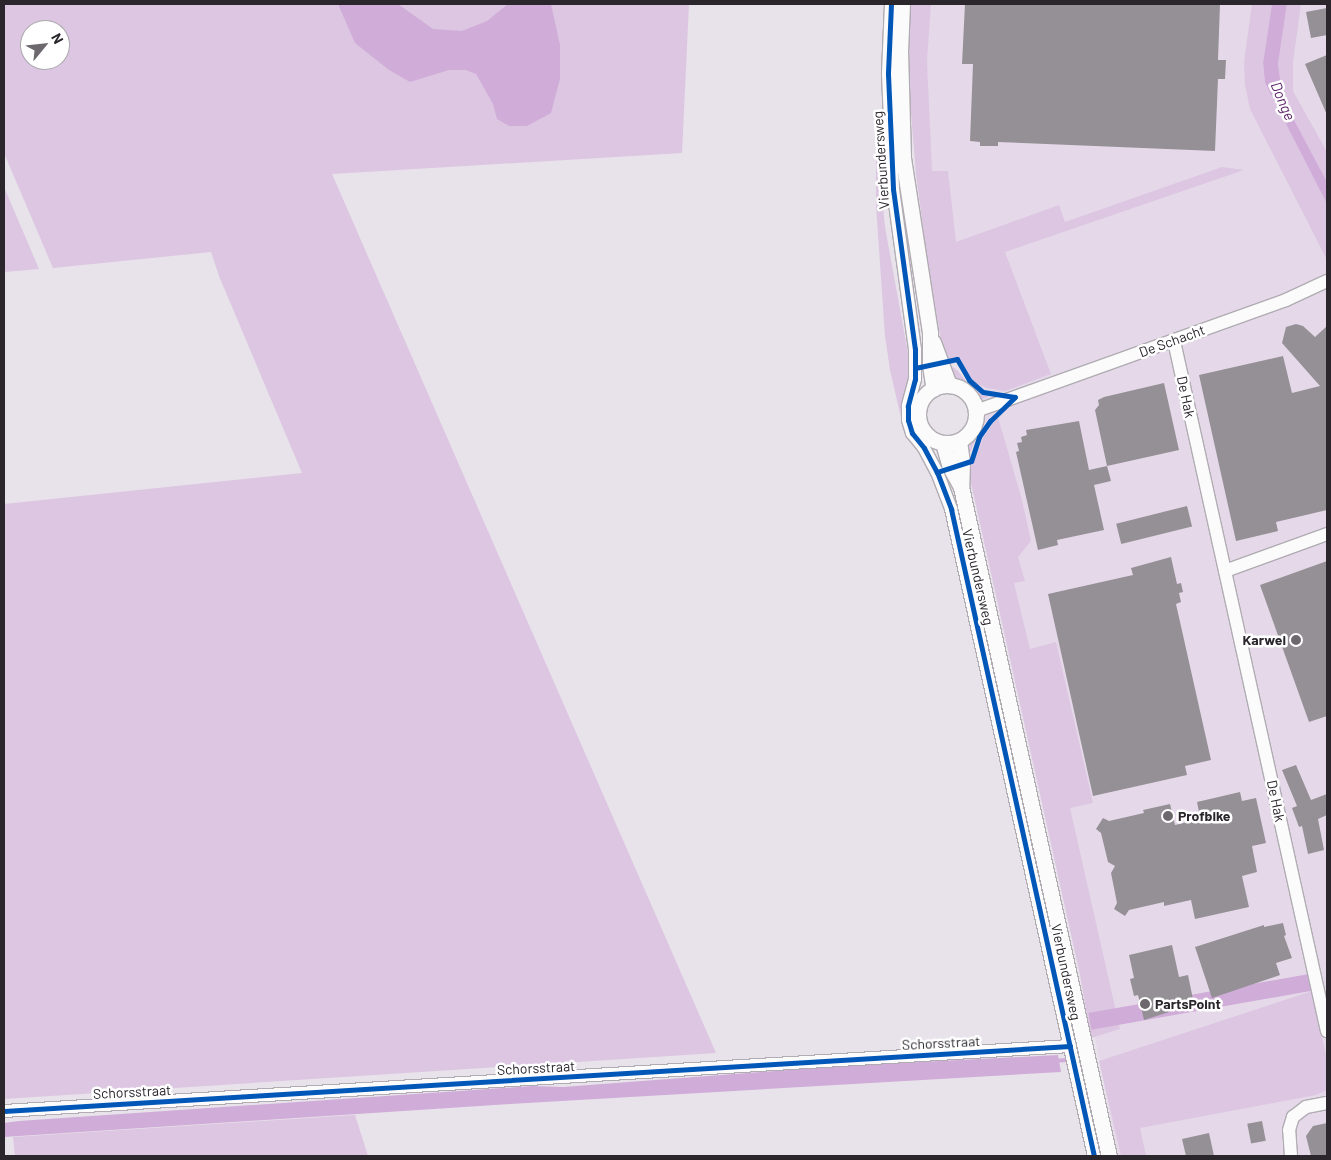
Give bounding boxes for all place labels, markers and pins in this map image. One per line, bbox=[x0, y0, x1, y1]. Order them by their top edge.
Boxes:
place label: Karwei bbox=[1243, 632, 1286, 648]
marker: Karwei bbox=[1290, 634, 1302, 646]
place label: Profbike bbox=[1178, 808, 1231, 824]
marker: Profbike bbox=[1162, 810, 1174, 822]
place label: PartsPoint bbox=[1155, 996, 1221, 1012]
marker: PartsPoint bbox=[1139, 998, 1151, 1010]

